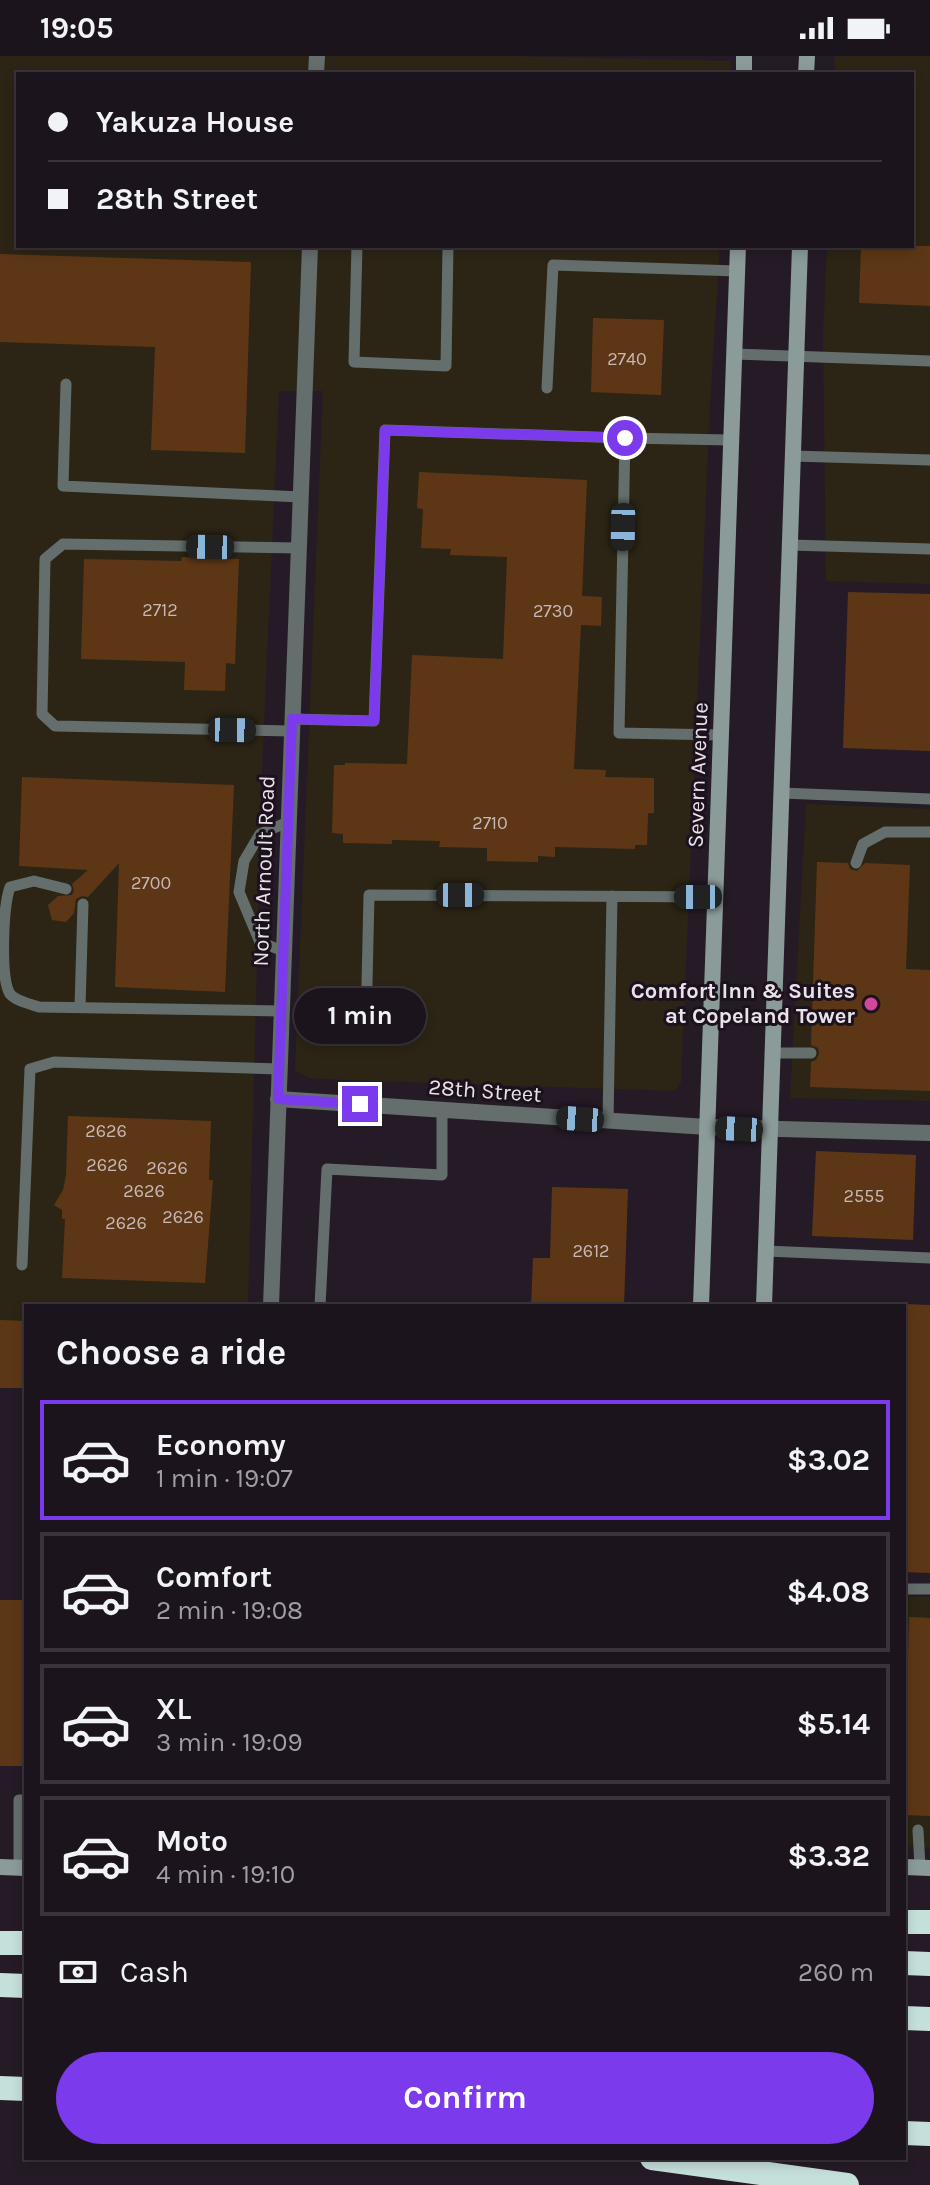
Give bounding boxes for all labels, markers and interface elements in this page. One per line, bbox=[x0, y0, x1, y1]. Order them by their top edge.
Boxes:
text: 19:05 bbox=[40, 10, 114, 46]
text: Yakuza House bbox=[96, 104, 294, 140]
text: 28th Street bbox=[96, 181, 258, 217]
house number: 2740 bbox=[607, 348, 647, 370]
route start bbox=[607, 420, 643, 456]
car bbox=[611, 503, 635, 551]
car bbox=[186, 535, 234, 559]
house number: 2712 bbox=[142, 599, 178, 621]
house number: 2730 bbox=[533, 600, 573, 622]
street label: Severn Avenue bbox=[682, 702, 714, 848]
car bbox=[208, 718, 256, 742]
street label: North Arnoult Road bbox=[248, 775, 280, 967]
house number: 2710 bbox=[472, 812, 508, 834]
house number: 2700 bbox=[131, 872, 171, 894]
car bbox=[436, 883, 484, 907]
car bbox=[674, 885, 722, 909]
place label: Comfort Inn & Suites at Copeland Tower bbox=[631, 978, 855, 1029]
callout: 1 min bbox=[294, 988, 426, 1044]
marker: Comfort Inn & Suites at Copeland Tower bbox=[862, 995, 880, 1013]
text: 1 min bbox=[327, 1000, 393, 1031]
street label: 28th Street bbox=[428, 1074, 542, 1108]
route end bbox=[342, 1086, 378, 1122]
car bbox=[555, 1105, 605, 1133]
car bbox=[714, 1116, 764, 1142]
house number: 2626 bbox=[85, 1120, 127, 1142]
house number: 2626 bbox=[86, 1154, 128, 1176]
house number: 2626 bbox=[146, 1157, 188, 1179]
house number: 2626 bbox=[123, 1180, 165, 1202]
house number: 2555 bbox=[844, 1185, 884, 1207]
house number: 2626 bbox=[162, 1206, 204, 1228]
house number: 2626 bbox=[105, 1212, 147, 1234]
house number: 2612 bbox=[572, 1240, 610, 1262]
text: Choose a ride bbox=[56, 1331, 286, 1373]
icon: car bbox=[60, 1424, 132, 1496]
text: Economy bbox=[156, 1427, 286, 1463]
text: $3.02 bbox=[787, 1442, 870, 1478]
text: 1 min · 19:07 bbox=[156, 1463, 293, 1494]
icon: car bbox=[60, 1556, 132, 1628]
text: Comfort bbox=[156, 1559, 272, 1595]
text: $4.08 bbox=[787, 1574, 870, 1610]
text: 2 min · 19:08 bbox=[156, 1595, 303, 1626]
icon: car bbox=[60, 1688, 132, 1760]
text: XL bbox=[156, 1691, 191, 1727]
text: $5.14 bbox=[797, 1706, 870, 1742]
text: 3 min · 19:09 bbox=[156, 1727, 302, 1758]
icon: car bbox=[60, 1820, 132, 1892]
text: Moto bbox=[156, 1823, 228, 1859]
text: $3.32 bbox=[787, 1838, 870, 1874]
text: 4 min · 19:10 bbox=[156, 1859, 295, 1890]
icon: cash bbox=[56, 1950, 100, 1994]
text: Cash bbox=[120, 1954, 189, 1990]
text: 260 m bbox=[798, 1957, 874, 1988]
button: Confirm bbox=[56, 2052, 874, 2144]

